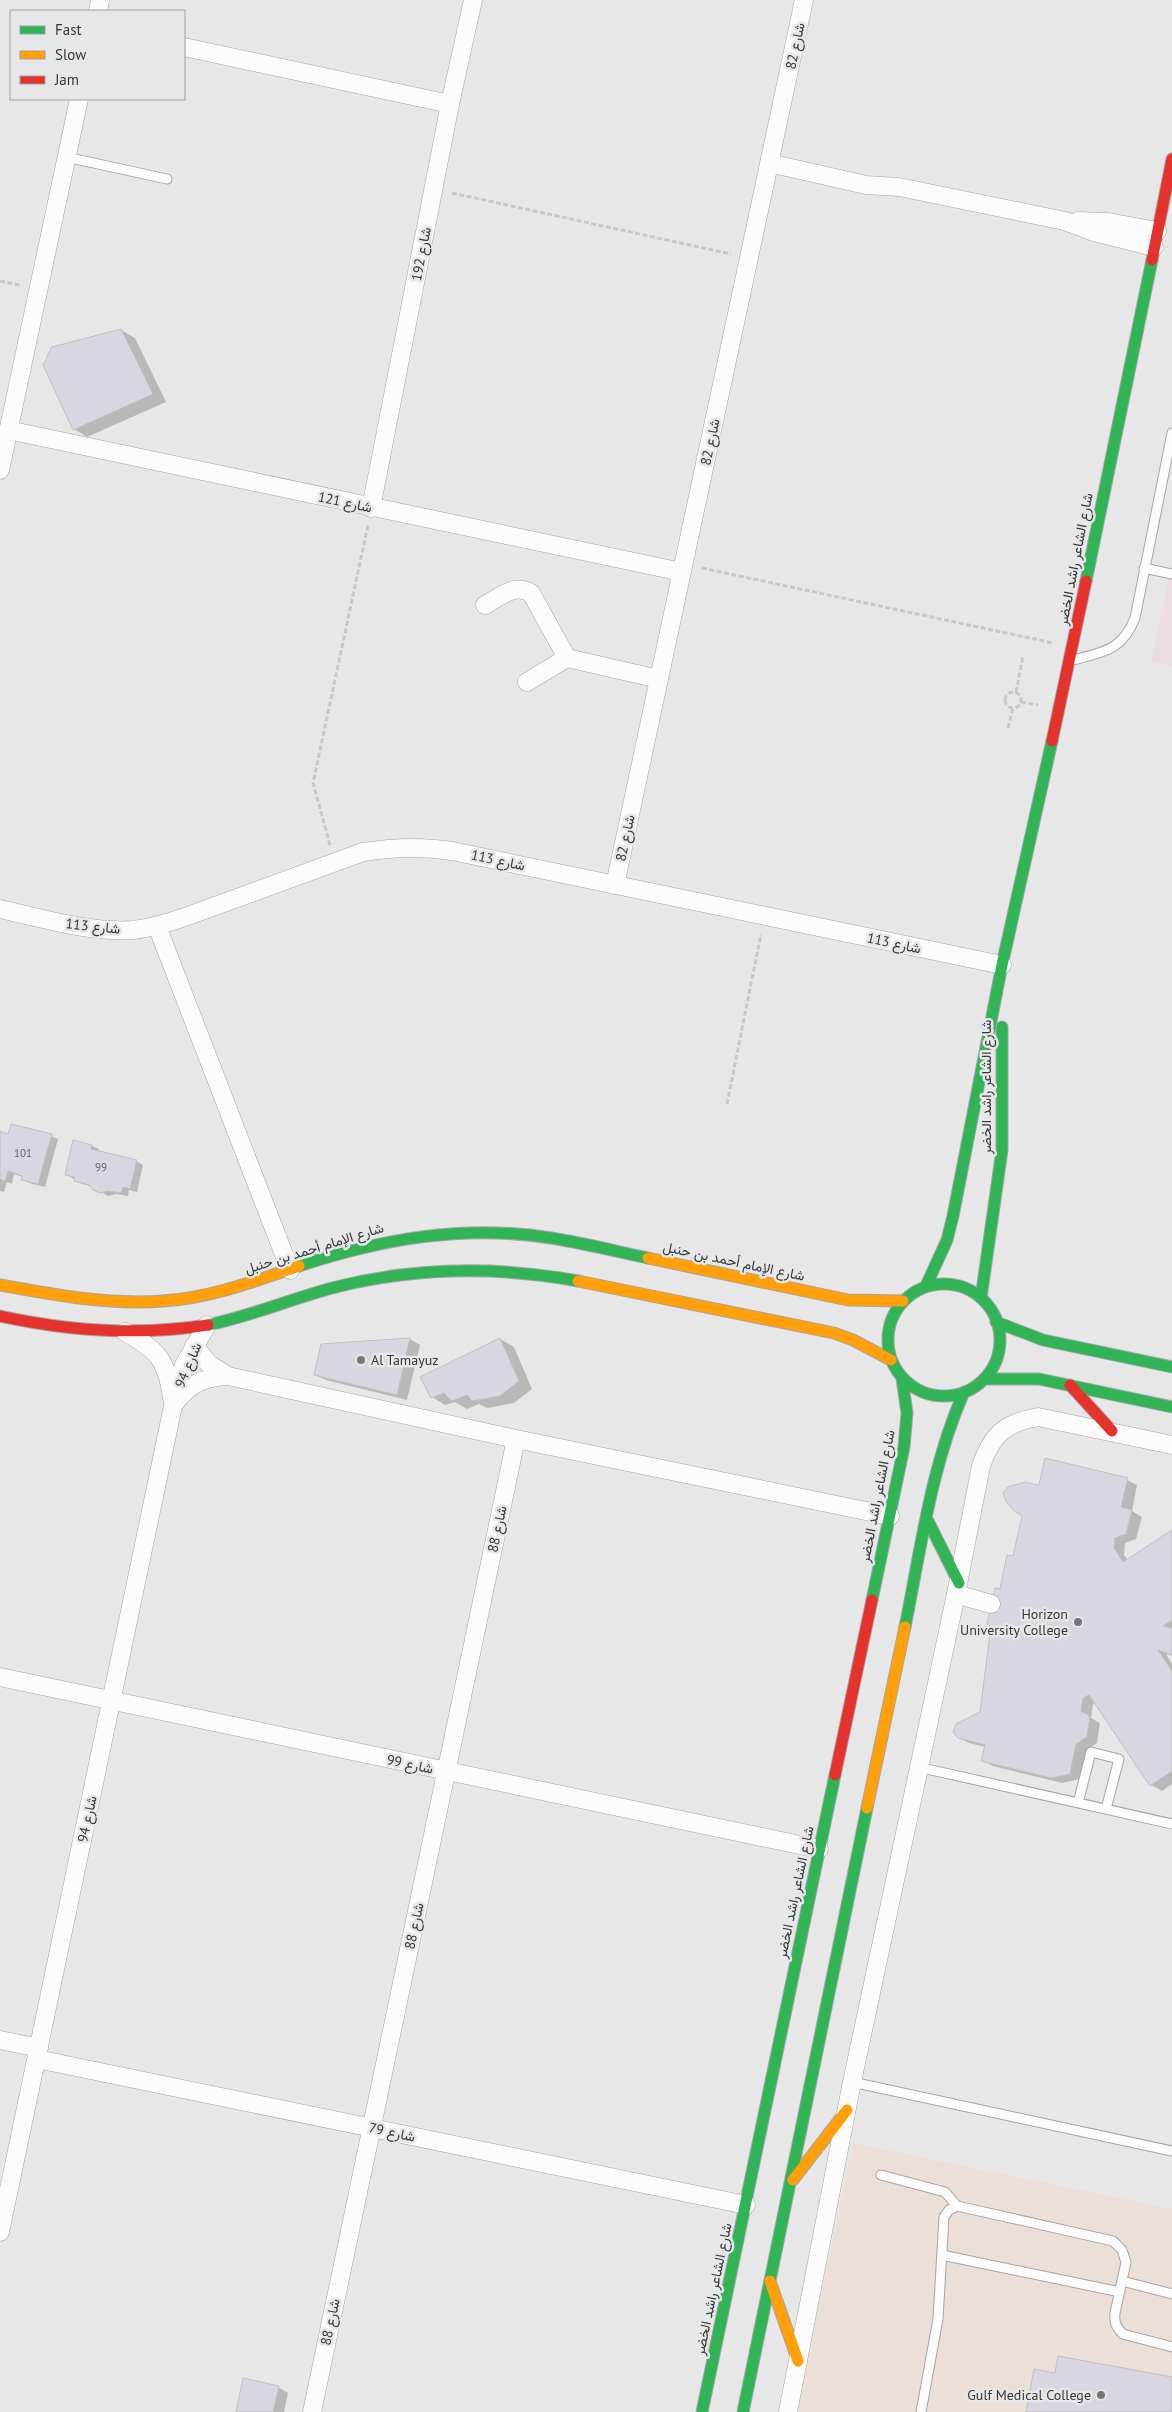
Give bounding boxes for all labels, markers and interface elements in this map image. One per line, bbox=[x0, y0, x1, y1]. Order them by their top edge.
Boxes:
legend bbox=[10, 10, 185, 100]
text: Fast bbox=[55, 20, 82, 39]
street label: شارع 82 bbox=[781, 21, 811, 71]
text: Slow bbox=[55, 45, 86, 64]
text: Jam bbox=[54, 70, 79, 89]
street label: شارع 192 bbox=[407, 225, 437, 283]
street label: شارع 82 bbox=[696, 417, 726, 467]
street label: شارع 121 bbox=[316, 488, 374, 518]
street label: شارع الشاعر راشد الخضر bbox=[1053, 491, 1099, 628]
street label: شارع 82 bbox=[611, 813, 641, 863]
street label: شارع 113 bbox=[469, 846, 527, 876]
street label: شارع 113 bbox=[65, 914, 121, 940]
street label: شارع 113 bbox=[865, 929, 923, 959]
street label: شارع الشاعر راشد الخضر bbox=[977, 1020, 997, 1155]
house number: 101 bbox=[14, 1146, 32, 1160]
house number: 99 bbox=[95, 1160, 107, 1174]
street label: شارع الإمام أحمد بن حنبل bbox=[242, 1218, 386, 1280]
street label: شارع الإمام أحمد بن حنبل bbox=[661, 1237, 807, 1287]
street label: شارع 94 bbox=[170, 1340, 207, 1391]
place label: Al Tamayuz bbox=[371, 1351, 438, 1369]
marker: Al Tamayuz bbox=[355, 1354, 367, 1366]
street label: شارع الشاعر راشد الخضر bbox=[855, 1428, 901, 1565]
street label: شارع 88 bbox=[483, 1504, 513, 1554]
place label: Horizon University College bbox=[960, 1605, 1068, 1639]
marker: Horizon University College bbox=[1072, 1616, 1084, 1628]
street label: شارع 99 bbox=[385, 1750, 435, 1780]
street label: شارع 94 bbox=[73, 1794, 103, 1844]
street label: شارع الشاعر راشد الخضر bbox=[772, 1824, 820, 1961]
street label: شارع 88 bbox=[400, 1901, 430, 1951]
street label: شارع 79 bbox=[367, 2118, 417, 2148]
street label: شارع الشاعر راشد الخضر bbox=[690, 2221, 738, 2358]
street label: شارع 88 bbox=[316, 2297, 346, 2347]
place label: Gulf Medical College bbox=[967, 2386, 1091, 2404]
marker: Gulf Medical College bbox=[1095, 2389, 1107, 2401]

